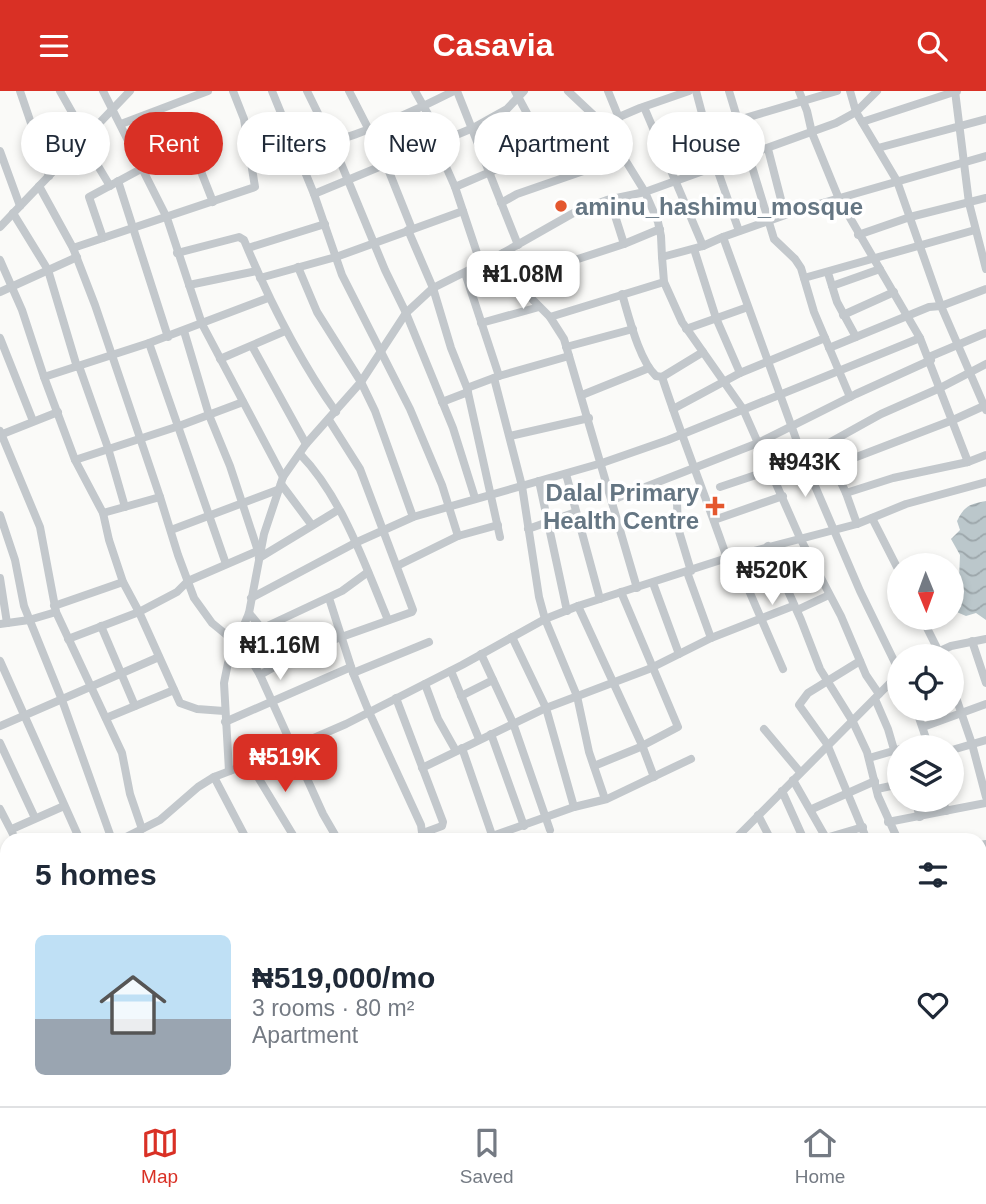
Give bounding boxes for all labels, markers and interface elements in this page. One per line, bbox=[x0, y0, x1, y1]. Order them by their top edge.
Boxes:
icon: menu bbox=[35, 27, 73, 65]
text: Casavia bbox=[433, 27, 553, 63]
icon: search bbox=[913, 27, 951, 65]
chip: Buy bbox=[21, 112, 110, 175]
chip: Rent bbox=[124, 112, 223, 175]
chip: Filters bbox=[237, 112, 350, 175]
chip: New bbox=[364, 112, 460, 175]
chip: Apartment bbox=[474, 112, 633, 175]
chip: House bbox=[647, 112, 765, 175]
place label: aminu_hashimu_mosque bbox=[575, 193, 863, 220]
marker: aminu_hashimu_mosque bbox=[553, 198, 569, 214]
pin: ₦1.08M bbox=[466, 251, 580, 311]
text: ₦1.08M bbox=[483, 261, 563, 287]
pin: ₦943K bbox=[756, 439, 854, 499]
text: ₦943K bbox=[769, 449, 841, 475]
place label: Dalal Primary Health Centre bbox=[543, 479, 700, 534]
marker: Dalal Primary Health Centre bbox=[705, 496, 725, 516]
pin: ₦520K bbox=[723, 547, 821, 607]
north arrow bbox=[887, 553, 964, 630]
map controls bbox=[887, 553, 964, 812]
text: ₦520K bbox=[736, 557, 808, 583]
pin: ₦1.16M bbox=[223, 623, 337, 682]
text: ₦1.16M bbox=[240, 632, 320, 658]
button: locate bbox=[887, 644, 964, 721]
pin: ₦519K bbox=[236, 735, 334, 794]
button: layers bbox=[887, 735, 964, 812]
text: ₦519K bbox=[249, 744, 321, 770]
icon: filters bbox=[914, 856, 952, 894]
text: 5 homes bbox=[35, 858, 157, 891]
text: ₦519,000/mo bbox=[252, 961, 435, 994]
icon: home bbox=[91, 963, 175, 1047]
icon: heart bbox=[914, 986, 952, 1024]
text: 3 rooms · 80 m² bbox=[252, 995, 414, 1021]
text: Apartment bbox=[252, 1022, 358, 1048]
tab: Map bbox=[141, 1124, 179, 1188]
tab: Saved bbox=[460, 1124, 514, 1188]
tab: Home bbox=[795, 1124, 845, 1188]

